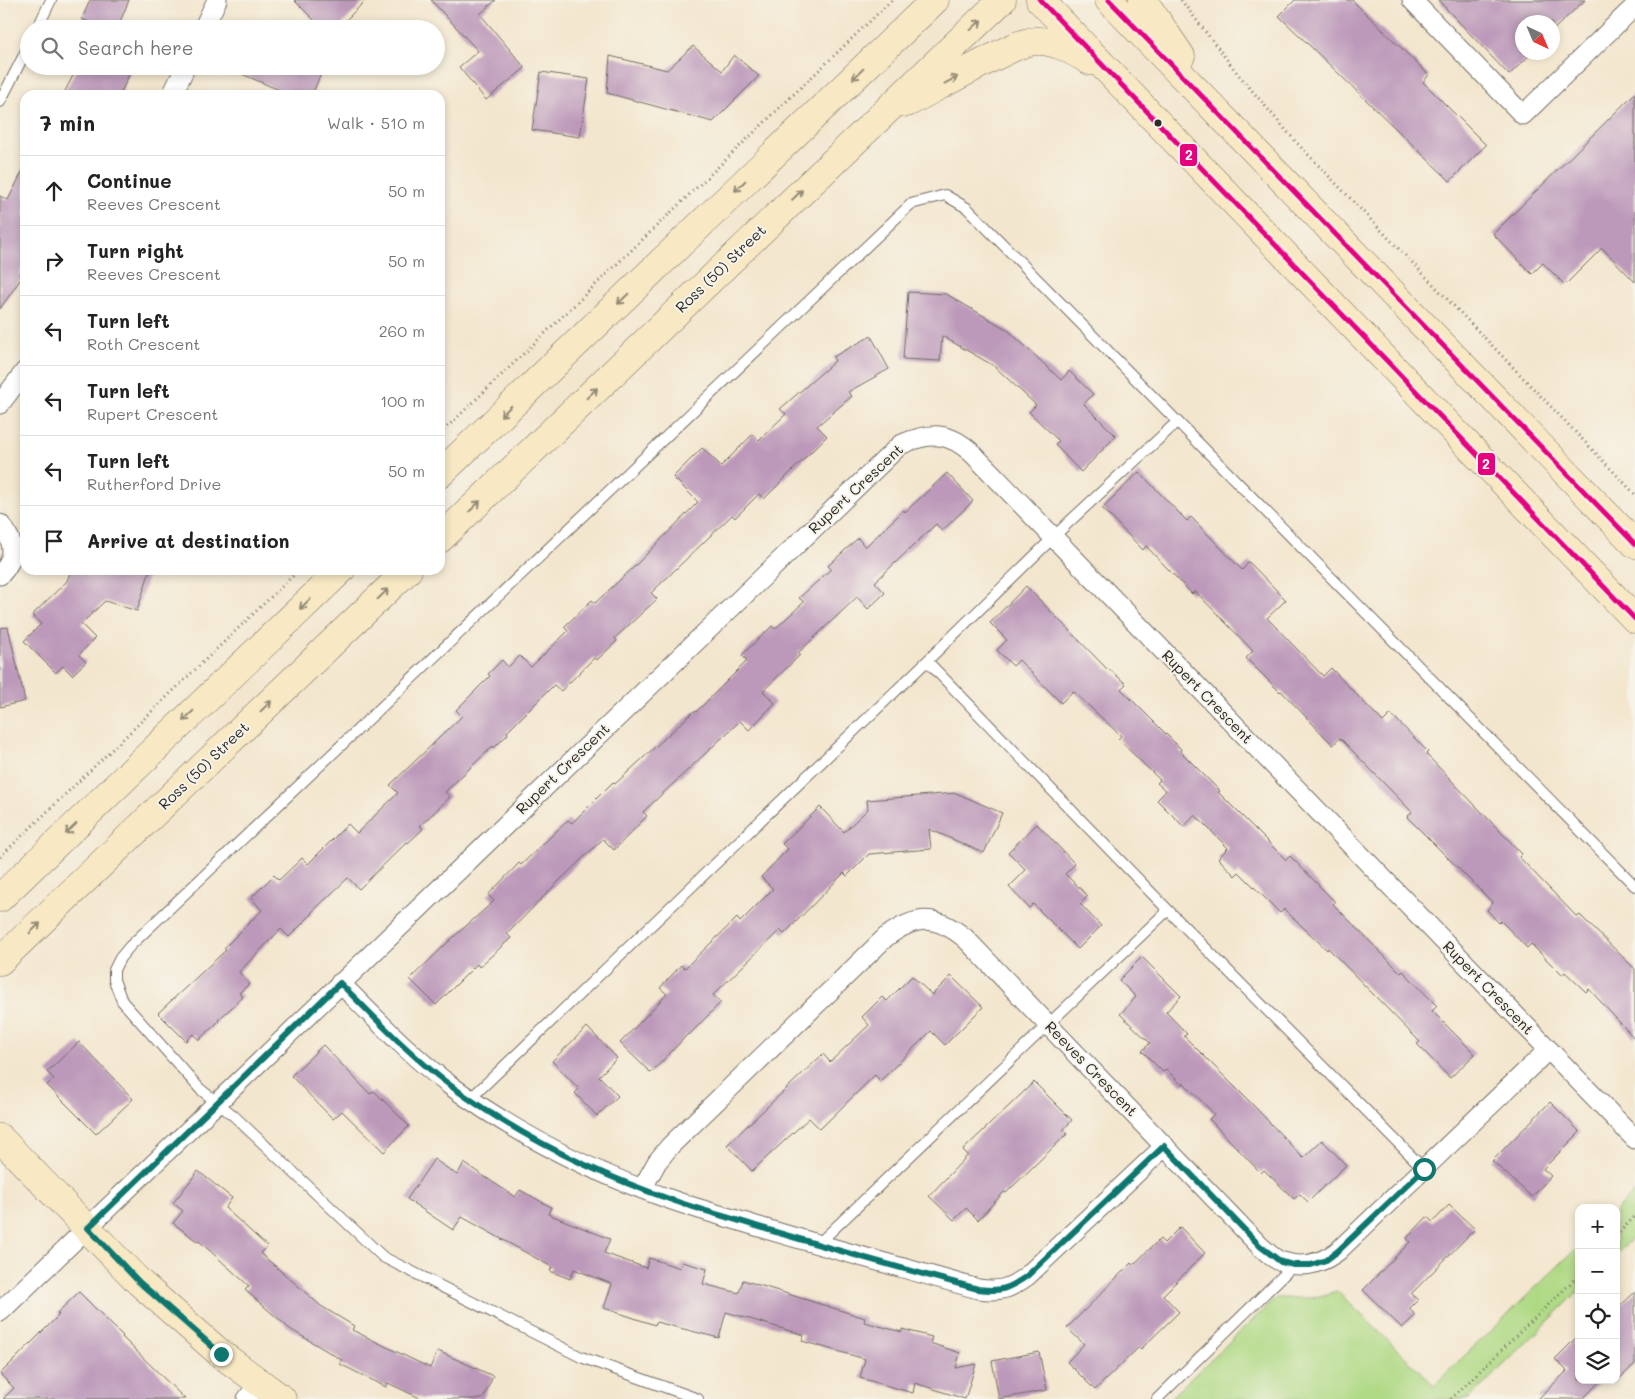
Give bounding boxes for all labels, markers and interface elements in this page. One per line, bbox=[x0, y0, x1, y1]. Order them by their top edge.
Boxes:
north arrow bbox=[1515, 15, 1560, 60]
one-way arrow bbox=[969, 19, 982, 31]
search box bbox=[20, 20, 445, 75]
icon: search bbox=[38, 34, 66, 62]
text: Search here bbox=[78, 35, 194, 60]
one-way arrow bbox=[851, 68, 864, 80]
one-way arrow bbox=[943, 74, 957, 84]
text: 7 min bbox=[40, 109, 95, 136]
text: Walk · 510 m bbox=[327, 112, 425, 133]
unlabelled marker bbox=[1153, 118, 1163, 128]
line badge: 2 bbox=[1179, 143, 1198, 167]
text: 2 bbox=[1185, 145, 1193, 164]
text: Continue bbox=[87, 168, 172, 193]
icon: ahead bbox=[40, 177, 68, 205]
text: 50 m bbox=[388, 180, 425, 201]
one-way arrow bbox=[734, 180, 746, 192]
one-way arrow bbox=[791, 189, 804, 201]
text: Reeves Crescent bbox=[87, 193, 221, 214]
street label: Ross (50) Street bbox=[671, 220, 770, 317]
text: Turn right bbox=[87, 238, 184, 263]
icon: right bbox=[40, 247, 68, 275]
text: 50 m bbox=[388, 250, 425, 271]
text: Reeves Crescent bbox=[87, 263, 221, 284]
one-way arrow bbox=[616, 293, 629, 305]
text: Turn left bbox=[87, 308, 170, 333]
icon: left bbox=[40, 317, 68, 345]
text: 260 m bbox=[379, 320, 425, 341]
text: Roth Crescent bbox=[87, 333, 200, 354]
text: Turn left bbox=[87, 378, 170, 403]
icon: left bbox=[40, 387, 68, 415]
one-way arrow bbox=[586, 387, 599, 399]
text: 100 m bbox=[380, 390, 425, 411]
text: Rupert Crescent bbox=[87, 403, 218, 424]
one-way arrow bbox=[499, 405, 512, 417]
street label: Rupert Crescent bbox=[803, 439, 907, 538]
text: Turn left bbox=[87, 448, 170, 473]
line badge: 2 bbox=[1477, 452, 1496, 476]
text: 2 bbox=[1482, 454, 1490, 473]
icon: left bbox=[40, 457, 68, 485]
text: 50 m bbox=[388, 460, 425, 481]
text: Rutherford Drive bbox=[87, 473, 221, 494]
one-way arrow bbox=[469, 500, 482, 512]
icon: arrive bbox=[40, 527, 68, 555]
text: Arrive at destination bbox=[87, 528, 290, 553]
one-way arrow bbox=[377, 588, 390, 600]
one-way arrow bbox=[299, 598, 312, 610]
street label: Rupert Crescent bbox=[1158, 645, 1258, 748]
one-way arrow bbox=[260, 700, 272, 712]
one-way arrow bbox=[183, 710, 195, 722]
street label: Ross (50) Street bbox=[154, 717, 253, 814]
street label: Rupert Crescent bbox=[511, 718, 614, 818]
one-way arrow bbox=[65, 823, 78, 835]
one-way arrow bbox=[29, 922, 41, 934]
street label: Rupert Crescent bbox=[1439, 936, 1539, 1039]
street label: Reeves Crescent bbox=[1041, 1016, 1142, 1120]
route start bbox=[1413, 1158, 1436, 1181]
map controls bbox=[1575, 1204, 1620, 1384]
button: + bbox=[1575, 1204, 1620, 1249]
button: − bbox=[1575, 1249, 1620, 1294]
button: locate bbox=[1575, 1294, 1620, 1339]
button: layers bbox=[1575, 1339, 1620, 1384]
route end bbox=[210, 1343, 233, 1366]

